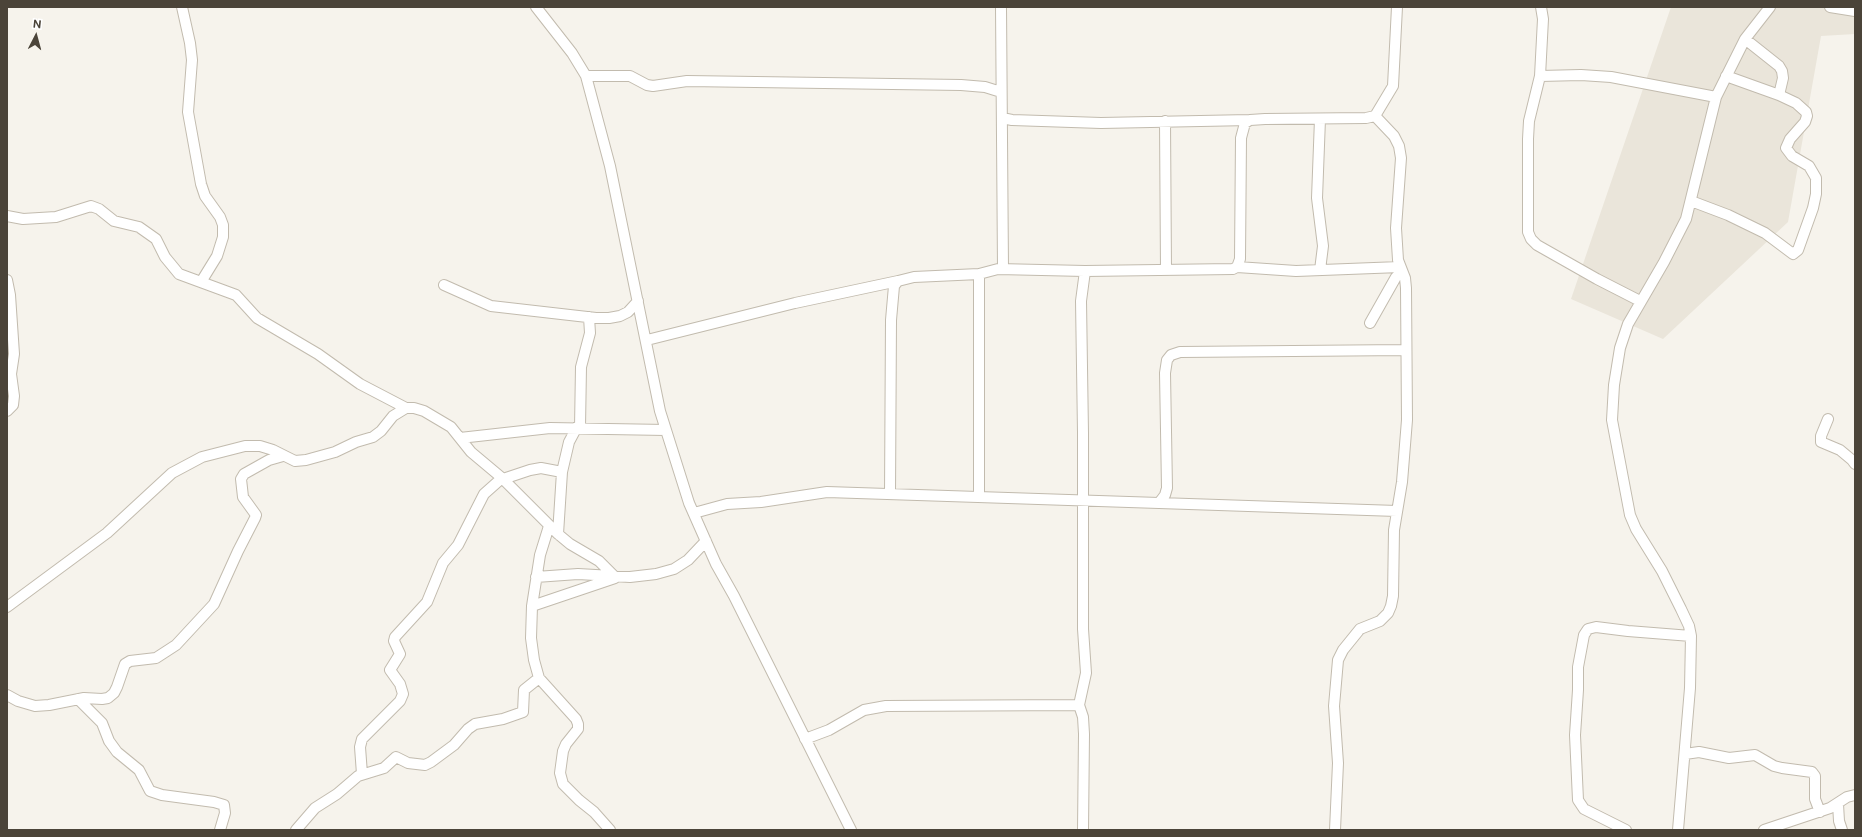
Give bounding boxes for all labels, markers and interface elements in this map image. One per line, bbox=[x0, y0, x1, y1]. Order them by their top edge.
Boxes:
north arrow bbox=[16, 16, 56, 56]
text: N bbox=[32, 18, 42, 30]

